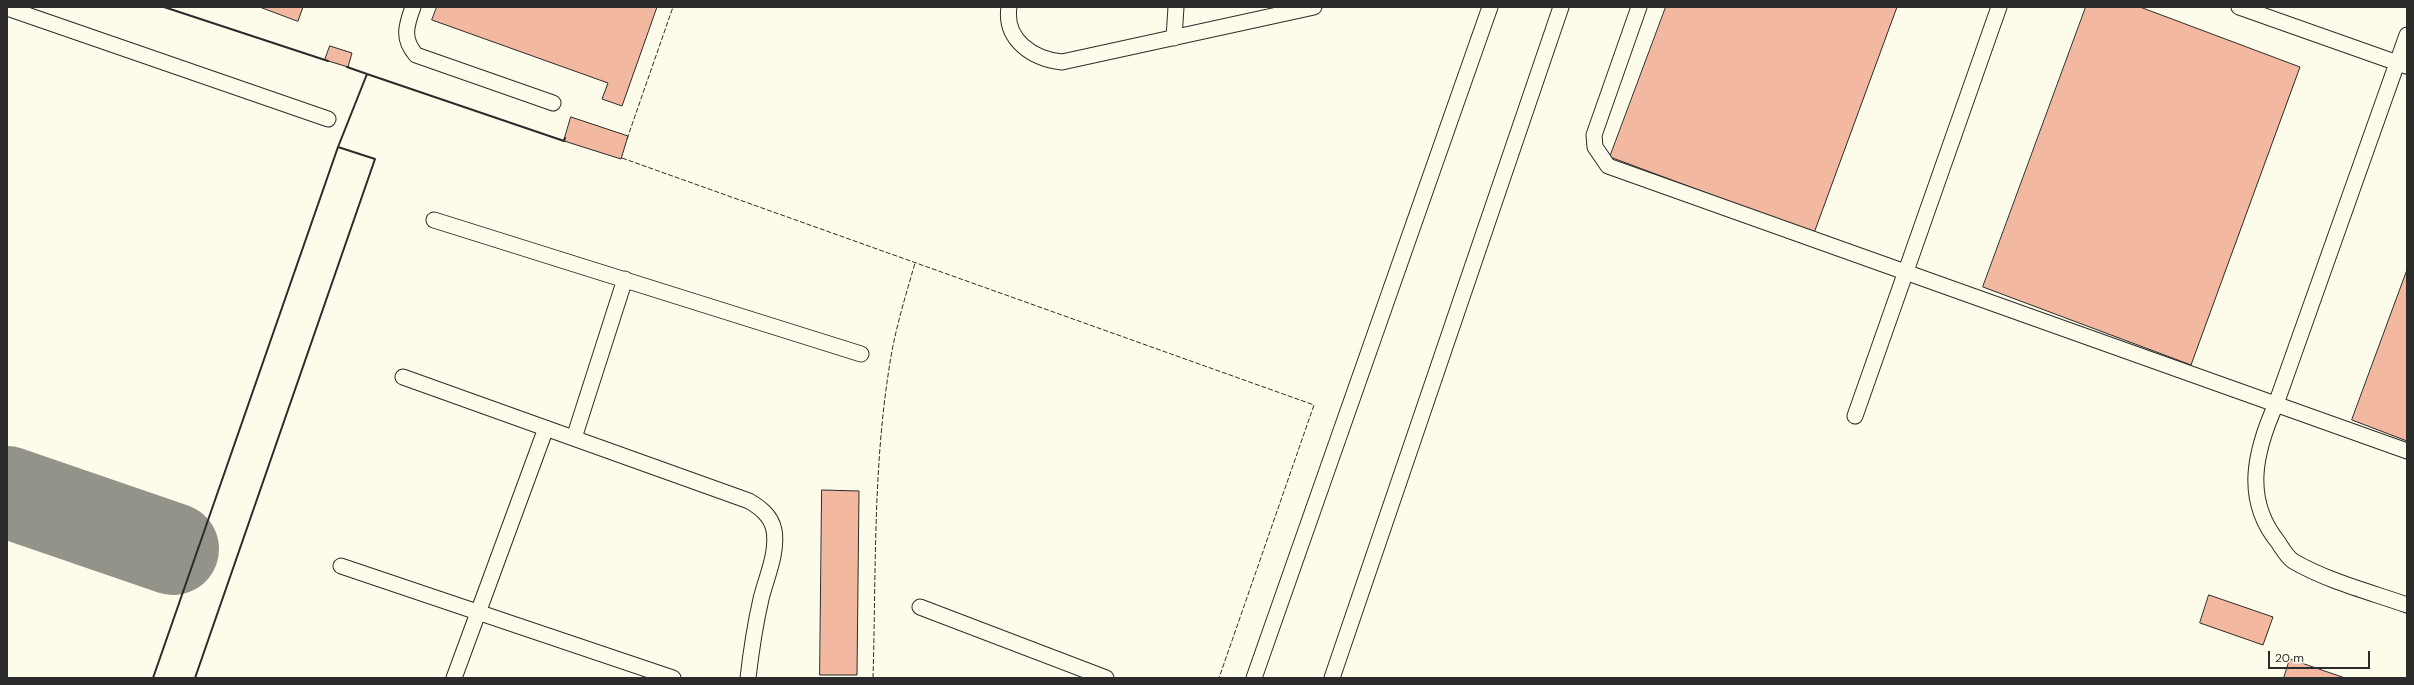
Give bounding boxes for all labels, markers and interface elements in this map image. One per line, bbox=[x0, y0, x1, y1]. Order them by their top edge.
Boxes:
scale bar bbox=[2270, 643, 2372, 669]
text: 20 m bbox=[2275, 650, 2304, 666]

